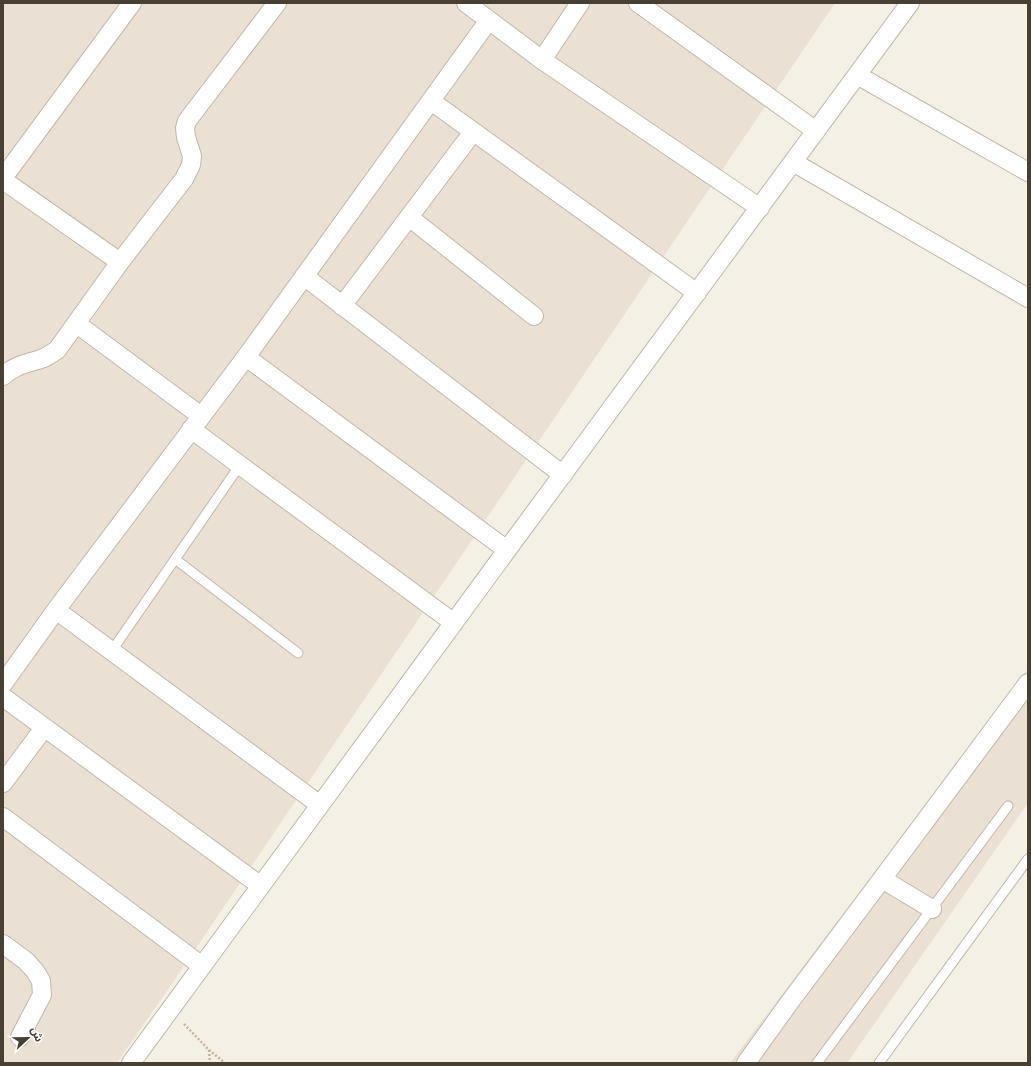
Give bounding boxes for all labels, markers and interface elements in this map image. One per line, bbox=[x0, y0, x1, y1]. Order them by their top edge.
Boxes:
north arrow bbox=[8, 1018, 48, 1058]
text: ش bbox=[28, 1025, 47, 1044]

